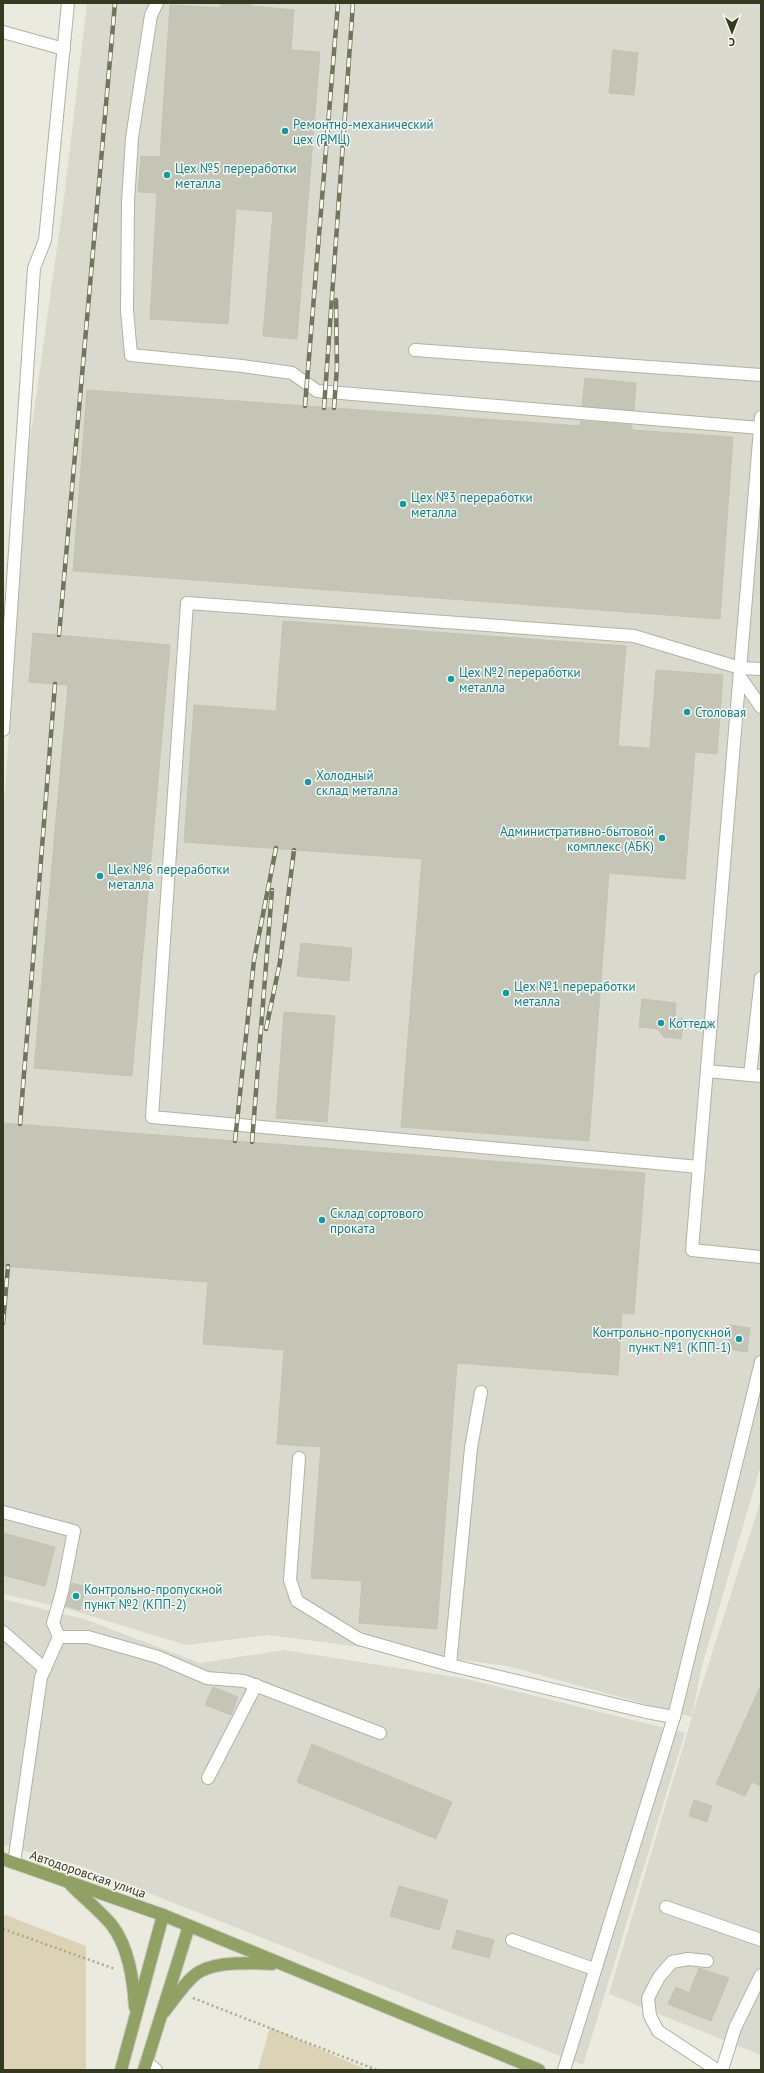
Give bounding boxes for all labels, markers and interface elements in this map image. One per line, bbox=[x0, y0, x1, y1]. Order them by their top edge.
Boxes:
north arrow bbox=[712, 12, 752, 52]
text: С bbox=[729, 35, 735, 49]
place label: Ремонтно-механический цех (РМЦ) bbox=[293, 116, 434, 148]
marker: Ремонтно-механический цех (РМЦ) bbox=[280, 126, 290, 136]
place label: Цех №5 переработки металла bbox=[175, 160, 297, 192]
marker: Цех №5 переработки металла bbox=[162, 170, 172, 180]
place label: Цех №3 переработки металла bbox=[411, 489, 533, 521]
marker: Цех №3 переработки металла bbox=[398, 499, 408, 509]
place label: Цех №2 переработки металла bbox=[459, 664, 581, 696]
marker: Цех №2 переработки металла bbox=[446, 674, 456, 684]
place label: Столовая bbox=[695, 704, 746, 721]
marker: Столовая bbox=[682, 707, 692, 717]
place label: Холодный склад металла bbox=[316, 767, 398, 799]
marker: Холодный склад металла bbox=[303, 777, 313, 787]
place label: Административно-бытовой комплекс (АБК) bbox=[500, 823, 654, 855]
marker: Административно-бытовой комплекс (АБК) bbox=[657, 833, 667, 843]
place label: Цех №6 переработки металла bbox=[108, 861, 230, 893]
marker: Цех №6 переработки металла bbox=[95, 871, 105, 881]
place label: Цех №1 переработки металла bbox=[514, 978, 636, 1010]
marker: Цех №1 переработки металла bbox=[501, 988, 511, 998]
place label: Коттедж bbox=[669, 1015, 716, 1032]
marker: Коттедж bbox=[656, 1018, 666, 1028]
place label: Склад сортового проката bbox=[330, 1205, 424, 1237]
marker: Склад сортового проката bbox=[317, 1215, 327, 1225]
place label: Контрольно-пропускной пункт №1 (КПП-1) bbox=[593, 1324, 731, 1356]
marker: Контрольно-пропускной пункт №1 (КПП-1) bbox=[734, 1334, 744, 1344]
place label: Контрольно-пропускной пункт №2 (КПП-2) bbox=[84, 1581, 222, 1613]
marker: Контрольно-пропускной пункт №2 (КПП-2) bbox=[71, 1591, 81, 1601]
street label: Автодоровская улица bbox=[28, 1846, 148, 1902]

